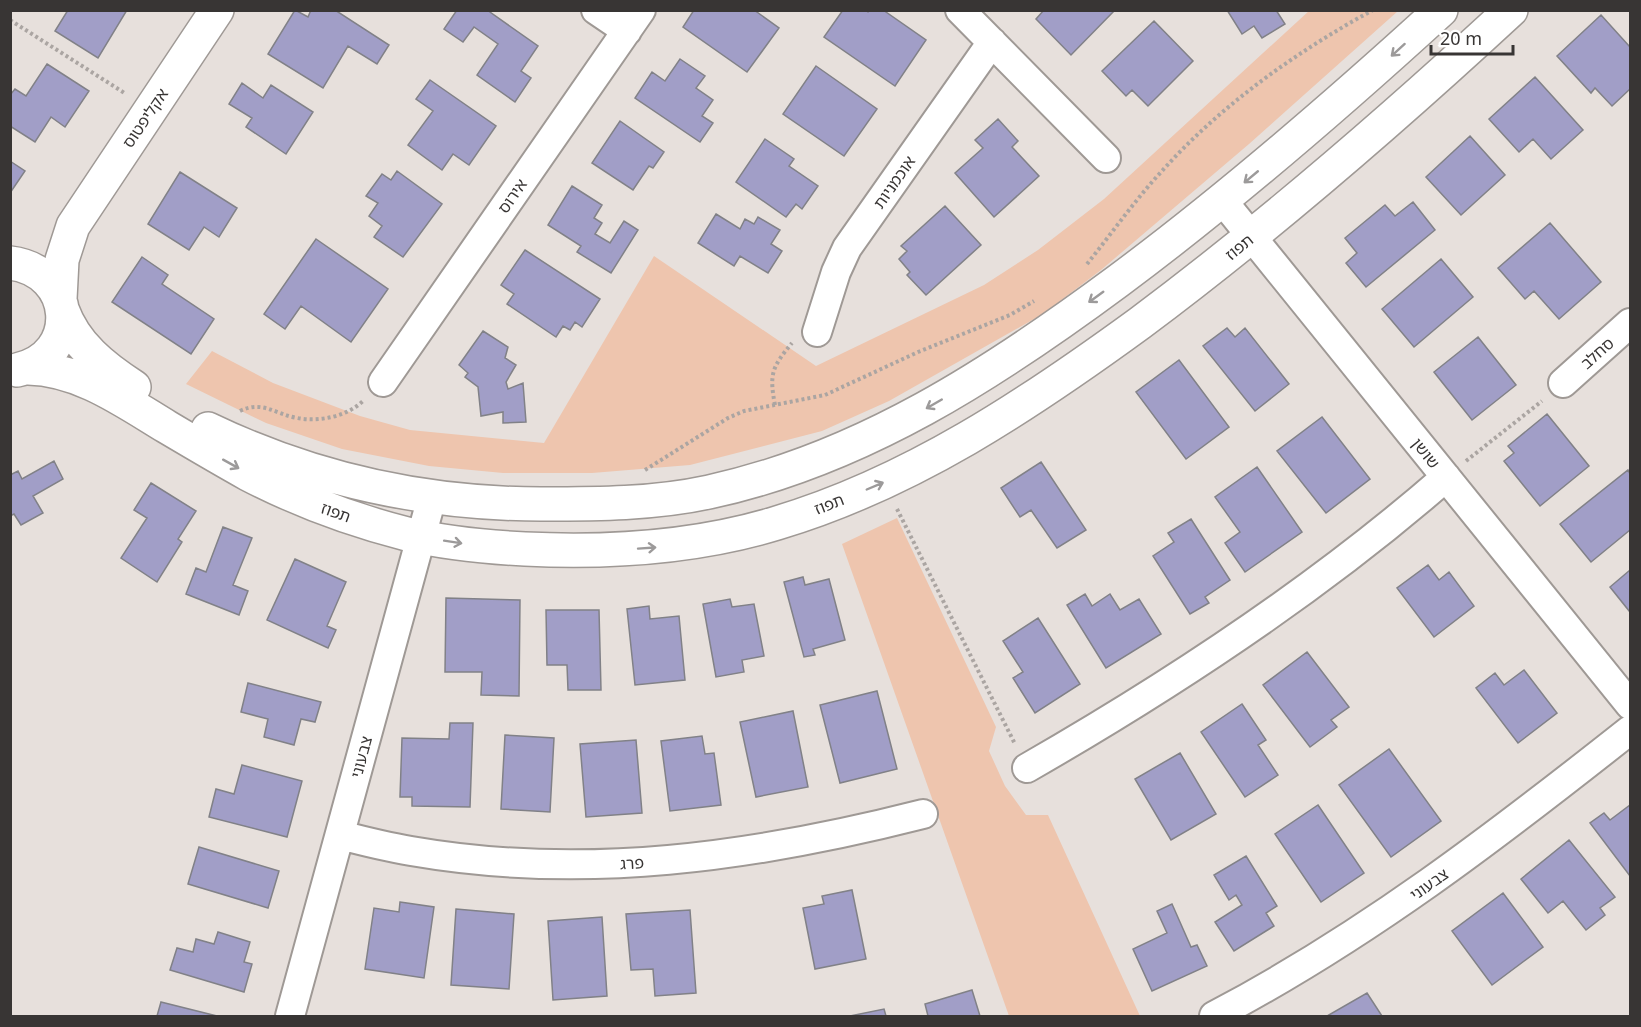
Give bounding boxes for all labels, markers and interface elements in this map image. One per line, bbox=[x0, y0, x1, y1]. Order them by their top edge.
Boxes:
scale bar bbox=[1431, 18, 1514, 56]
text: 20 m bbox=[1440, 26, 1482, 50]
one-way arrow bbox=[1391, 43, 1406, 57]
street label: אקליפטוס bbox=[117, 84, 173, 152]
street label: אוכמניות bbox=[868, 151, 920, 213]
one-way arrow bbox=[1243, 171, 1259, 184]
street label: אירוס bbox=[492, 174, 532, 218]
street label: תפוז bbox=[1220, 229, 1258, 265]
one-way arrow bbox=[1089, 291, 1105, 303]
street label: סחלב bbox=[1576, 332, 1618, 374]
one-way arrow bbox=[925, 398, 942, 410]
street label: שושן bbox=[1407, 433, 1445, 473]
one-way arrow bbox=[222, 458, 239, 470]
one-way arrow bbox=[865, 480, 883, 491]
street label: תפוז bbox=[811, 488, 847, 520]
street label: תפוז bbox=[318, 496, 354, 528]
one-way arrow bbox=[442, 537, 462, 548]
one-way arrow bbox=[637, 542, 657, 553]
street label: צבעוני bbox=[345, 734, 377, 780]
street label: פרג bbox=[619, 851, 645, 875]
street label: צבעוני bbox=[1405, 863, 1453, 905]

